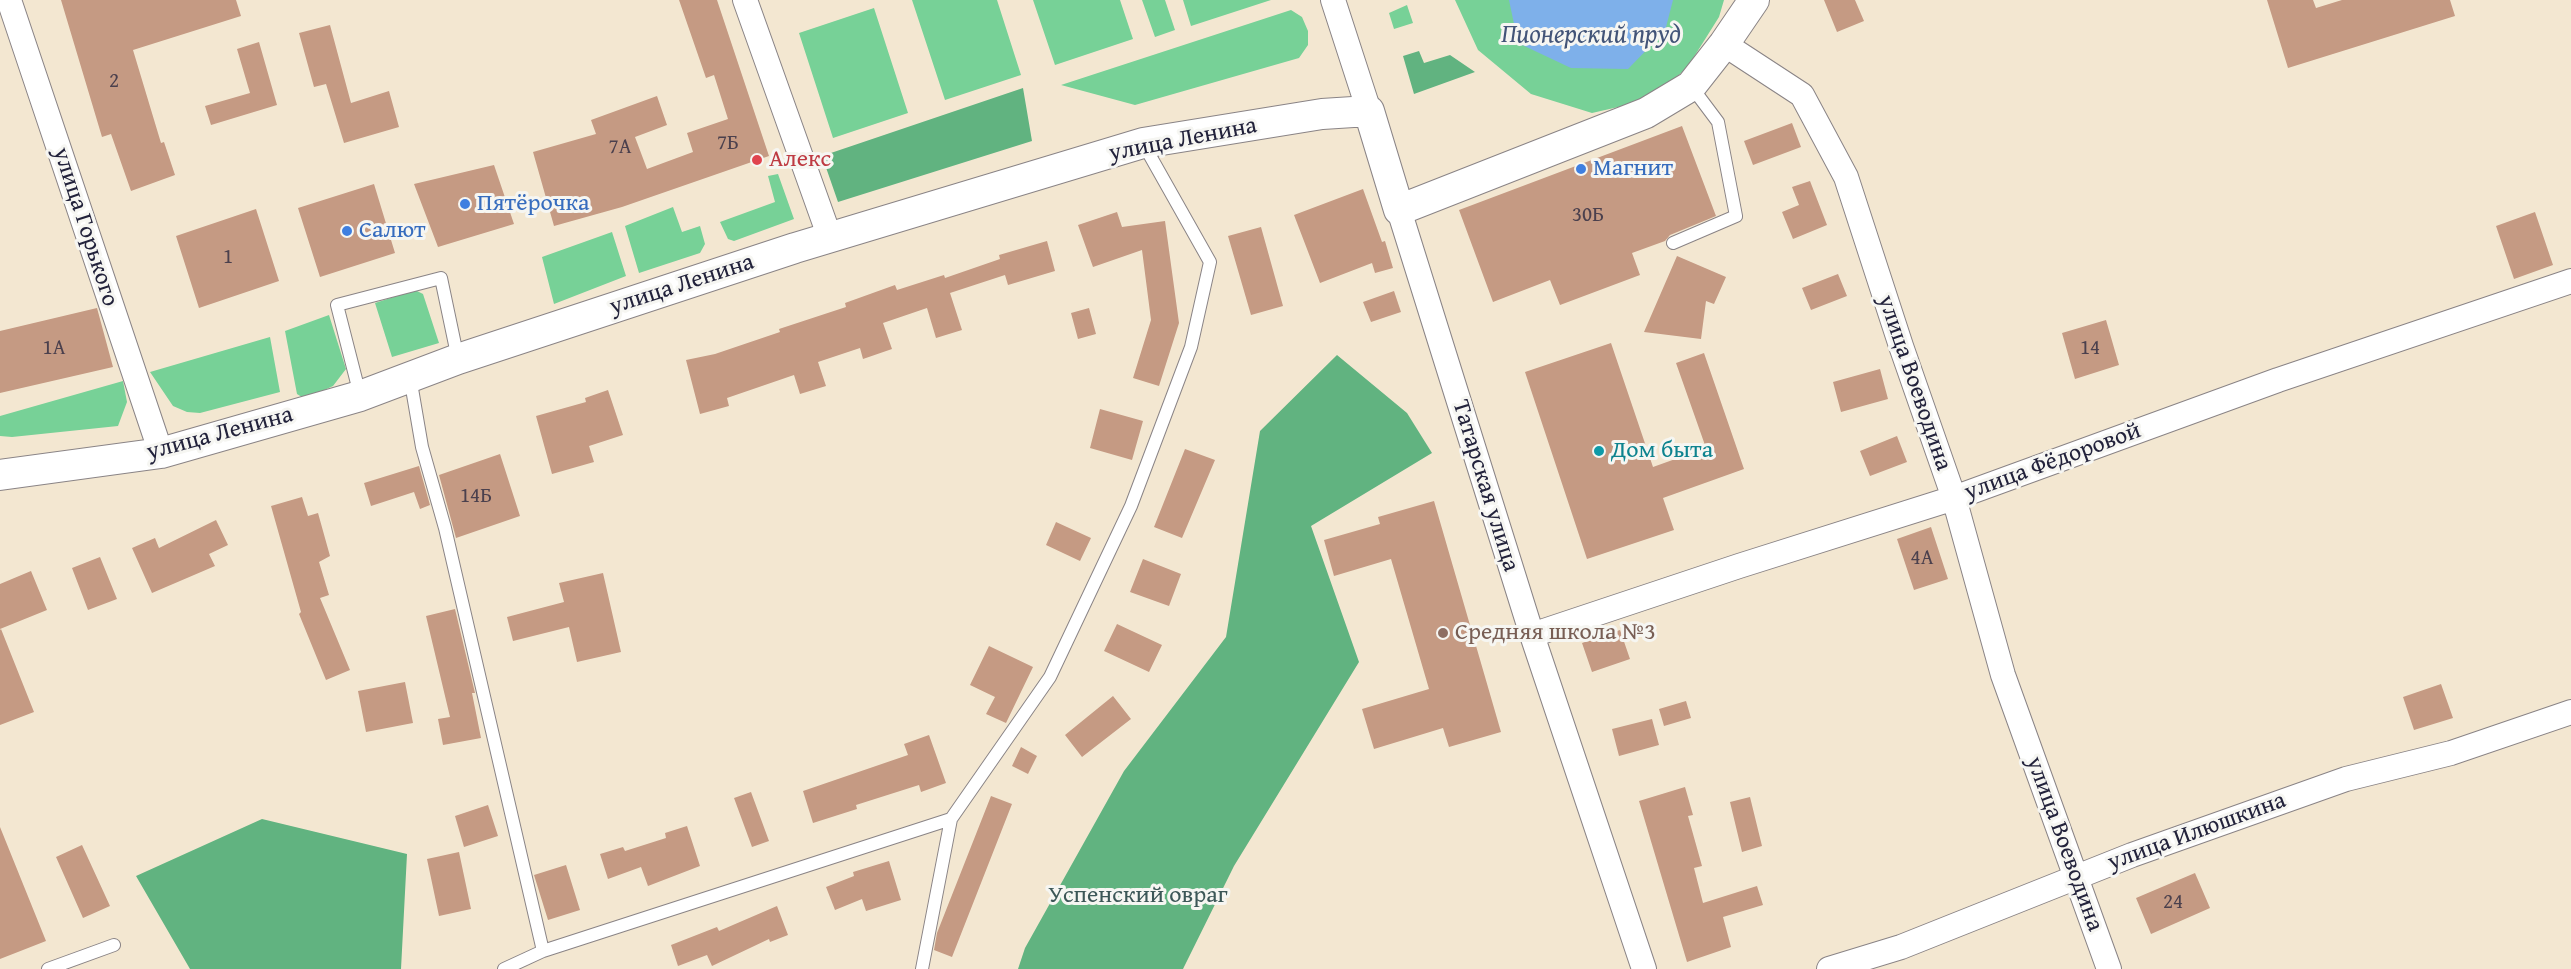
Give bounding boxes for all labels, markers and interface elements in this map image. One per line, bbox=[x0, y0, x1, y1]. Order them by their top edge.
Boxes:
water label: Пионерский пруд bbox=[1501, 19, 1681, 51]
house number: 2 bbox=[109, 69, 119, 95]
street label: улица Ленина bbox=[1107, 112, 1259, 168]
house number: 7Б bbox=[717, 131, 739, 157]
house number: 7А bbox=[609, 135, 631, 161]
street label: улица Горького bbox=[46, 144, 124, 310]
place label: Алекс bbox=[769, 146, 831, 174]
marker: Алекс bbox=[750, 153, 764, 167]
place label: Магнит bbox=[1593, 155, 1673, 183]
marker: Магнит bbox=[1574, 162, 1588, 176]
place label: Пятёрочка bbox=[477, 190, 590, 218]
marker: Пятёрочка bbox=[458, 197, 472, 211]
house number: 30Б bbox=[1572, 203, 1604, 229]
place label: Салют bbox=[359, 217, 426, 245]
marker: Салют bbox=[340, 224, 354, 238]
house number: 1 bbox=[223, 245, 233, 271]
street label: улица Ленина bbox=[606, 248, 758, 322]
street label: улица Воеводина bbox=[1870, 291, 1958, 475]
house number: 1А bbox=[43, 336, 65, 362]
house number: 14 bbox=[2080, 336, 2100, 362]
street label: Татарская улица bbox=[1445, 397, 1525, 575]
street label: улица Ленина bbox=[144, 401, 296, 467]
street label: улица Фёдоровой bbox=[1961, 417, 2145, 507]
place label: Дом быта bbox=[1611, 437, 1713, 465]
marker: Дом быта bbox=[1592, 444, 1606, 458]
house number: 14Б bbox=[460, 484, 492, 510]
house number: 4А bbox=[1911, 546, 1933, 572]
place label: Средняя школа №3 bbox=[1455, 619, 1656, 647]
marker: Средняя школа №3 bbox=[1436, 626, 1450, 640]
street label: улица Воеводина bbox=[2019, 753, 2109, 935]
street label: улица Илюшкина bbox=[2104, 786, 2290, 878]
park label: Успенский овраг bbox=[1048, 882, 1228, 910]
house number: 24 bbox=[2163, 890, 2183, 916]

